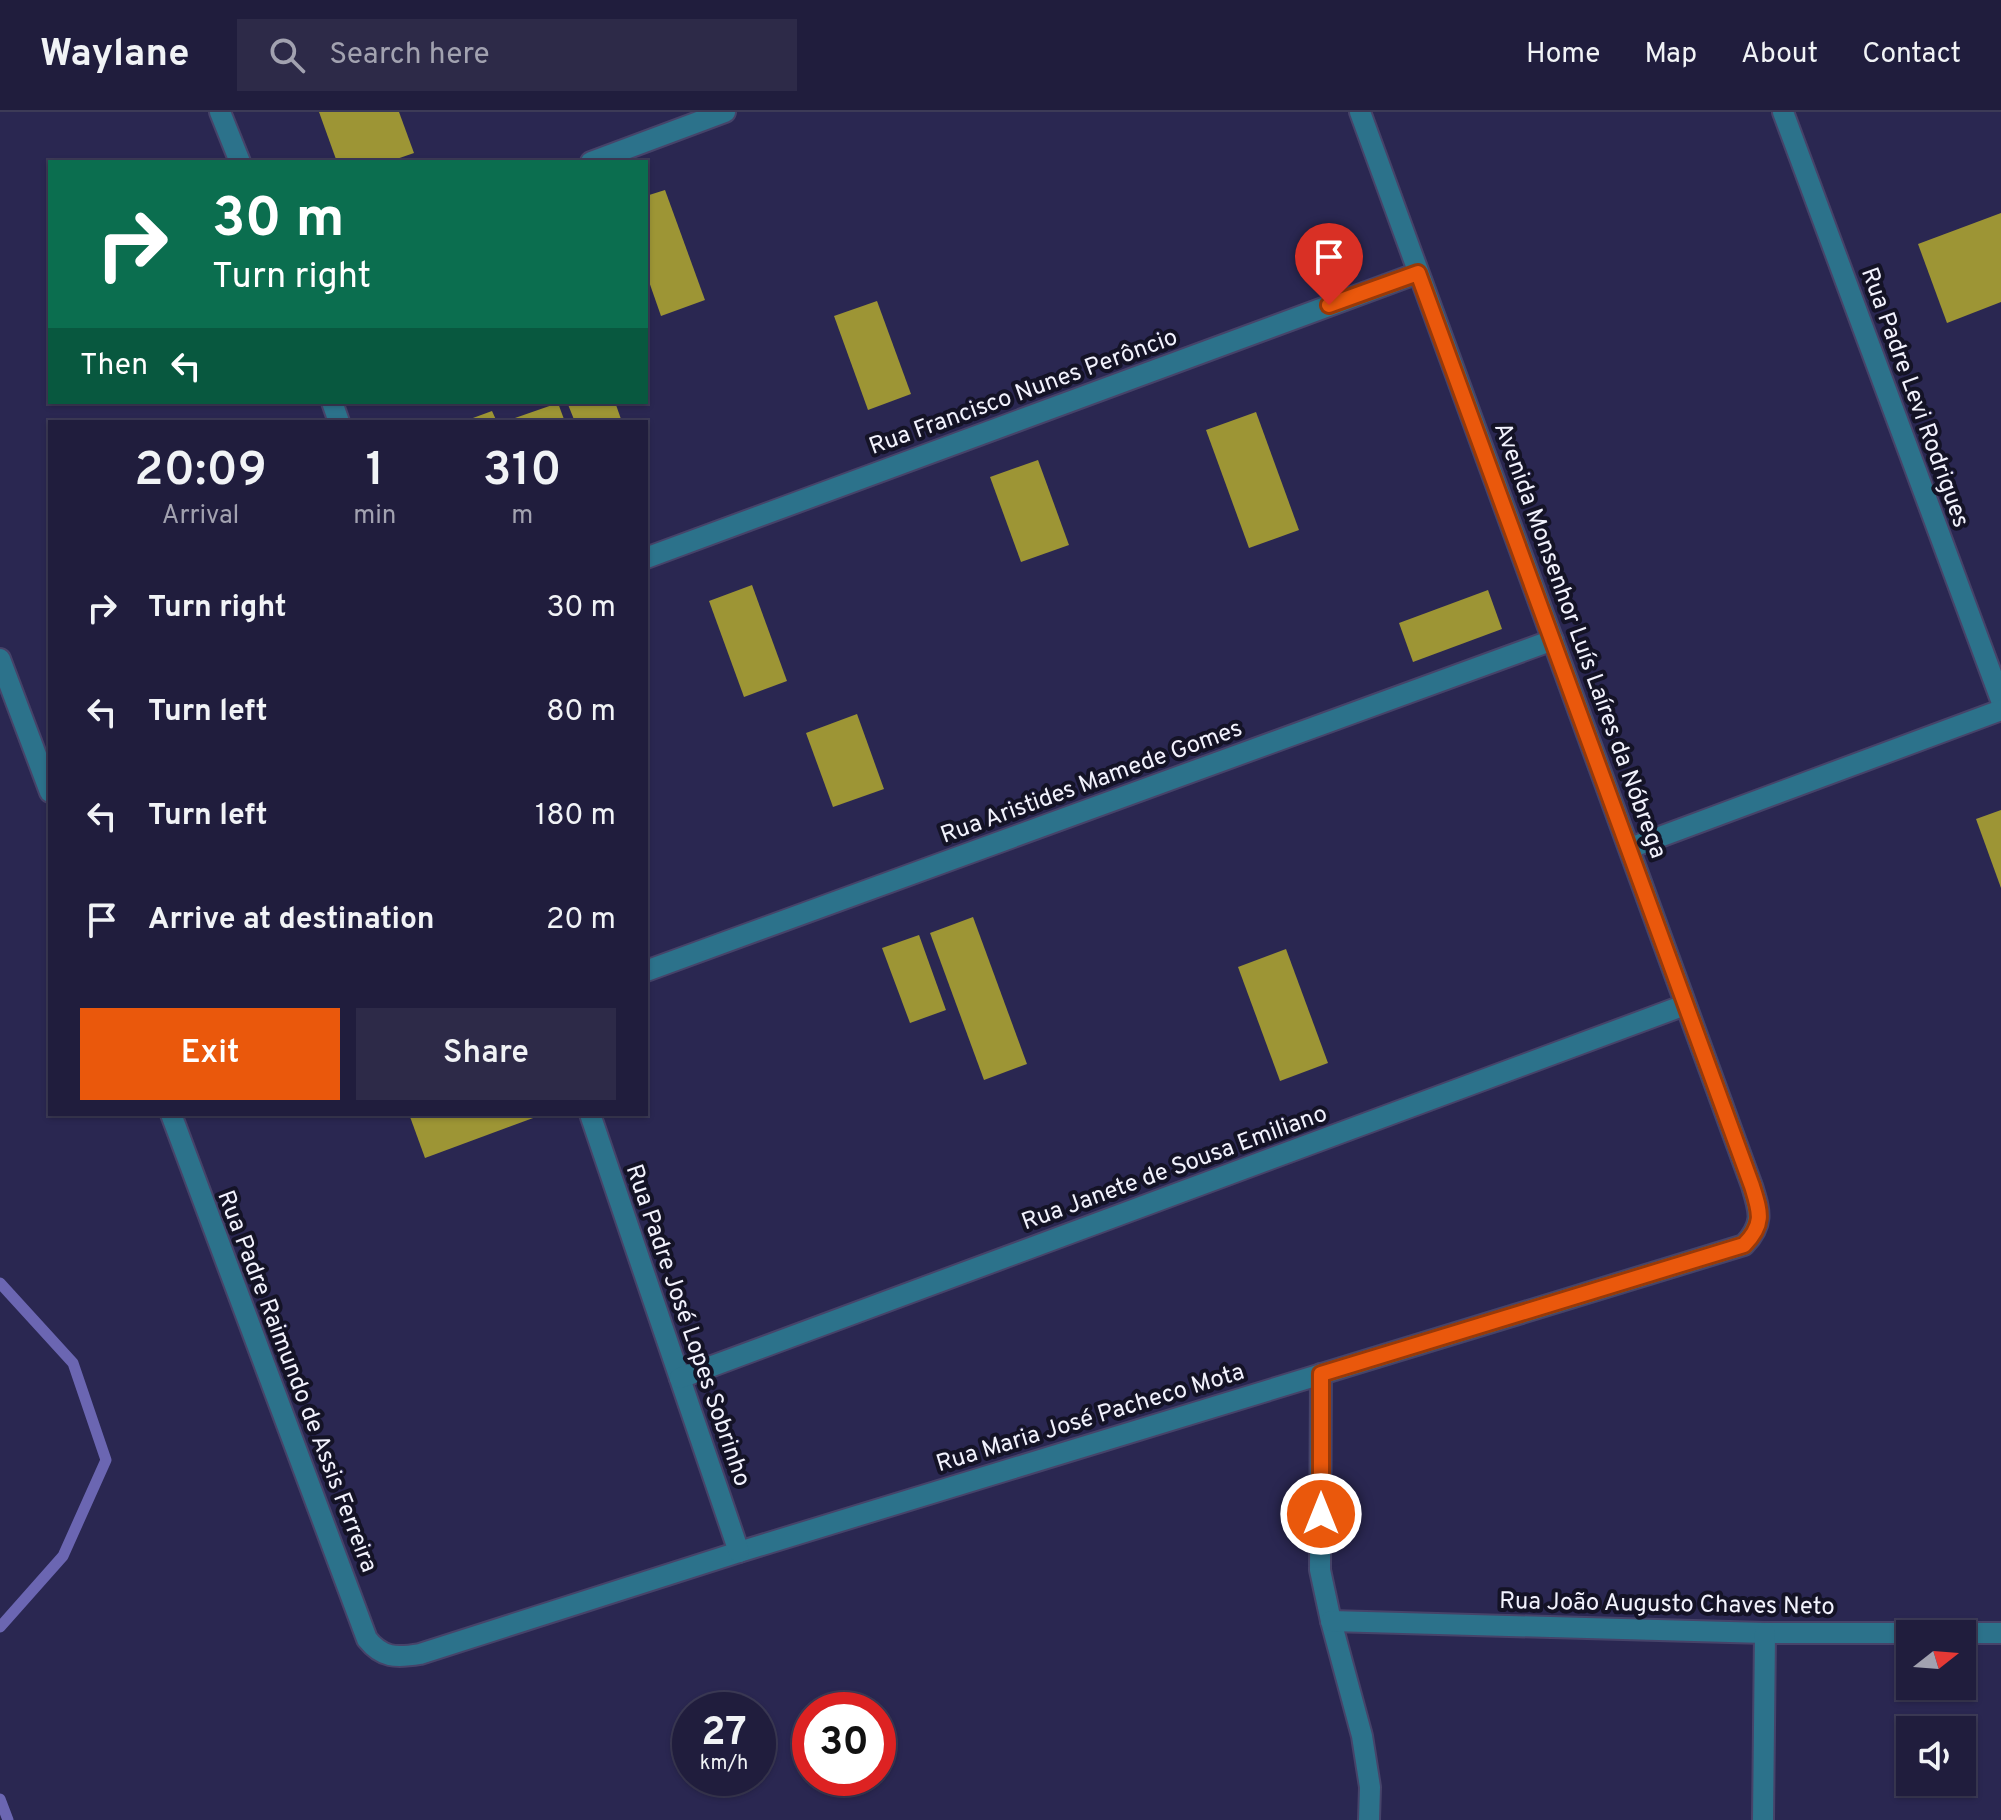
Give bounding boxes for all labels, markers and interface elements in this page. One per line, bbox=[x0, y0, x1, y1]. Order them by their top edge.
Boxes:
search box bbox=[237, 19, 797, 91]
text: Waylane bbox=[40, 31, 189, 80]
icon: search bbox=[265, 33, 309, 77]
text: Search here bbox=[329, 37, 490, 74]
text: Home bbox=[1526, 37, 1600, 73]
text: Map bbox=[1644, 37, 1697, 73]
text: About bbox=[1741, 37, 1818, 73]
text: Contact bbox=[1862, 37, 1961, 73]
text: 30 m bbox=[212, 186, 345, 256]
icon: right bbox=[80, 192, 184, 296]
pin bbox=[1295, 223, 1363, 305]
icon: arrive bbox=[1307, 235, 1351, 279]
text: Turn right bbox=[212, 255, 371, 301]
street label: Rua Padre Levi Rodrigues bbox=[1853, 264, 1975, 532]
street label: Rua Francisco Nunes Perôncio bbox=[865, 323, 1182, 463]
icon: left bbox=[164, 344, 208, 388]
text: Then bbox=[80, 348, 148, 385]
street label: Avenida Monsenhor Luís Laíres da Nóbrega bbox=[1486, 418, 1672, 863]
text: 20:09 bbox=[134, 442, 267, 502]
text: 1 bbox=[365, 442, 384, 502]
text: 310 bbox=[483, 442, 562, 502]
text: Arrival bbox=[162, 500, 239, 533]
text: min bbox=[353, 500, 397, 533]
text: m bbox=[511, 500, 533, 533]
icon: right bbox=[80, 586, 124, 630]
text: Turn right bbox=[148, 590, 286, 627]
text: 30 m bbox=[547, 590, 616, 627]
icon: left bbox=[80, 690, 124, 734]
text: Turn left bbox=[148, 694, 268, 731]
text: 80 m bbox=[546, 694, 616, 731]
street label: Rua Aristides Mamede Gomes bbox=[937, 714, 1247, 852]
icon: left bbox=[80, 794, 124, 838]
text: Turn left bbox=[148, 798, 268, 835]
text: 180 m bbox=[535, 798, 616, 835]
icon: arrive bbox=[80, 898, 124, 942]
text: Arrive at destination bbox=[148, 902, 434, 939]
text: 20 m bbox=[546, 902, 616, 939]
button: Exit bbox=[80, 1008, 340, 1100]
button: Share bbox=[356, 1008, 616, 1100]
street label: Rua Janete de Sousa Emiliano bbox=[1018, 1100, 1332, 1238]
street label: Rua Padre José Lopes Sobrinho bbox=[618, 1161, 756, 1491]
street label: Rua Padre Raimundo de Assis Ferreira bbox=[209, 1186, 383, 1577]
street label: Rua Maria José Pacheco Mota bbox=[933, 1358, 1248, 1480]
position arrow bbox=[1279, 1472, 1363, 1556]
street label: Rua João Augusto Chaves Neto bbox=[1499, 1587, 1835, 1623]
north arrow bbox=[1896, 1620, 1976, 1700]
map controls bbox=[1896, 1620, 1976, 1796]
speed limit sign: 30 bbox=[792, 1692, 896, 1796]
text: 27 bbox=[701, 1709, 747, 1759]
button: sound bbox=[1896, 1716, 1976, 1796]
text: km/h bbox=[700, 1751, 748, 1777]

